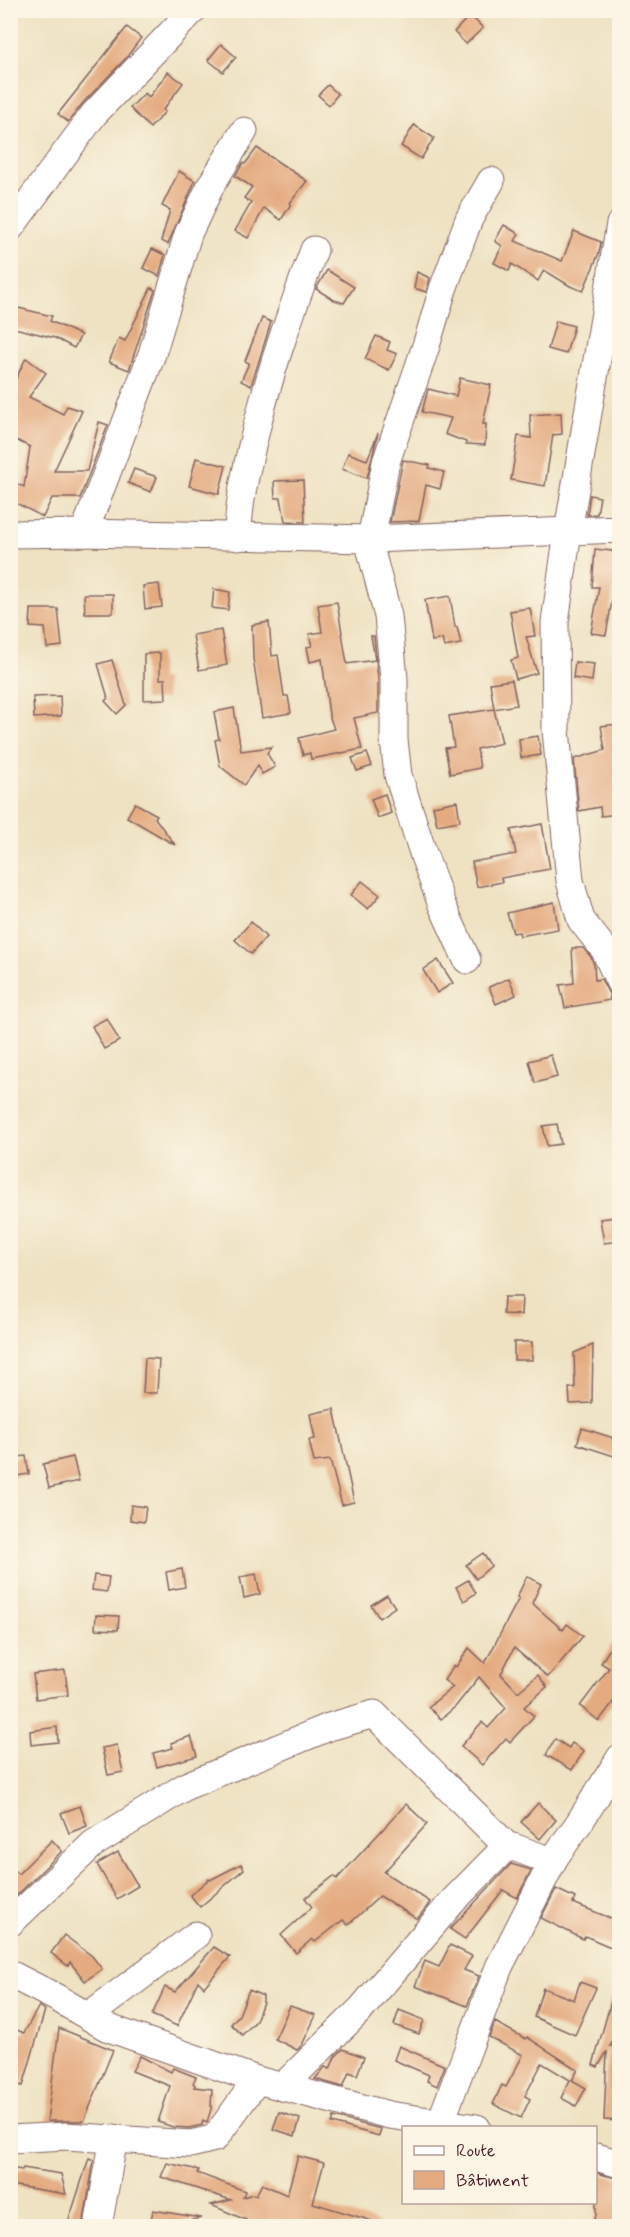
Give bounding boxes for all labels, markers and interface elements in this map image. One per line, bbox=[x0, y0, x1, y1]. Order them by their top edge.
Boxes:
legend bbox=[402, 2126, 597, 2204]
text: Route bbox=[456, 2139, 495, 2163]
text: Bâtiment bbox=[456, 2169, 529, 2193]

